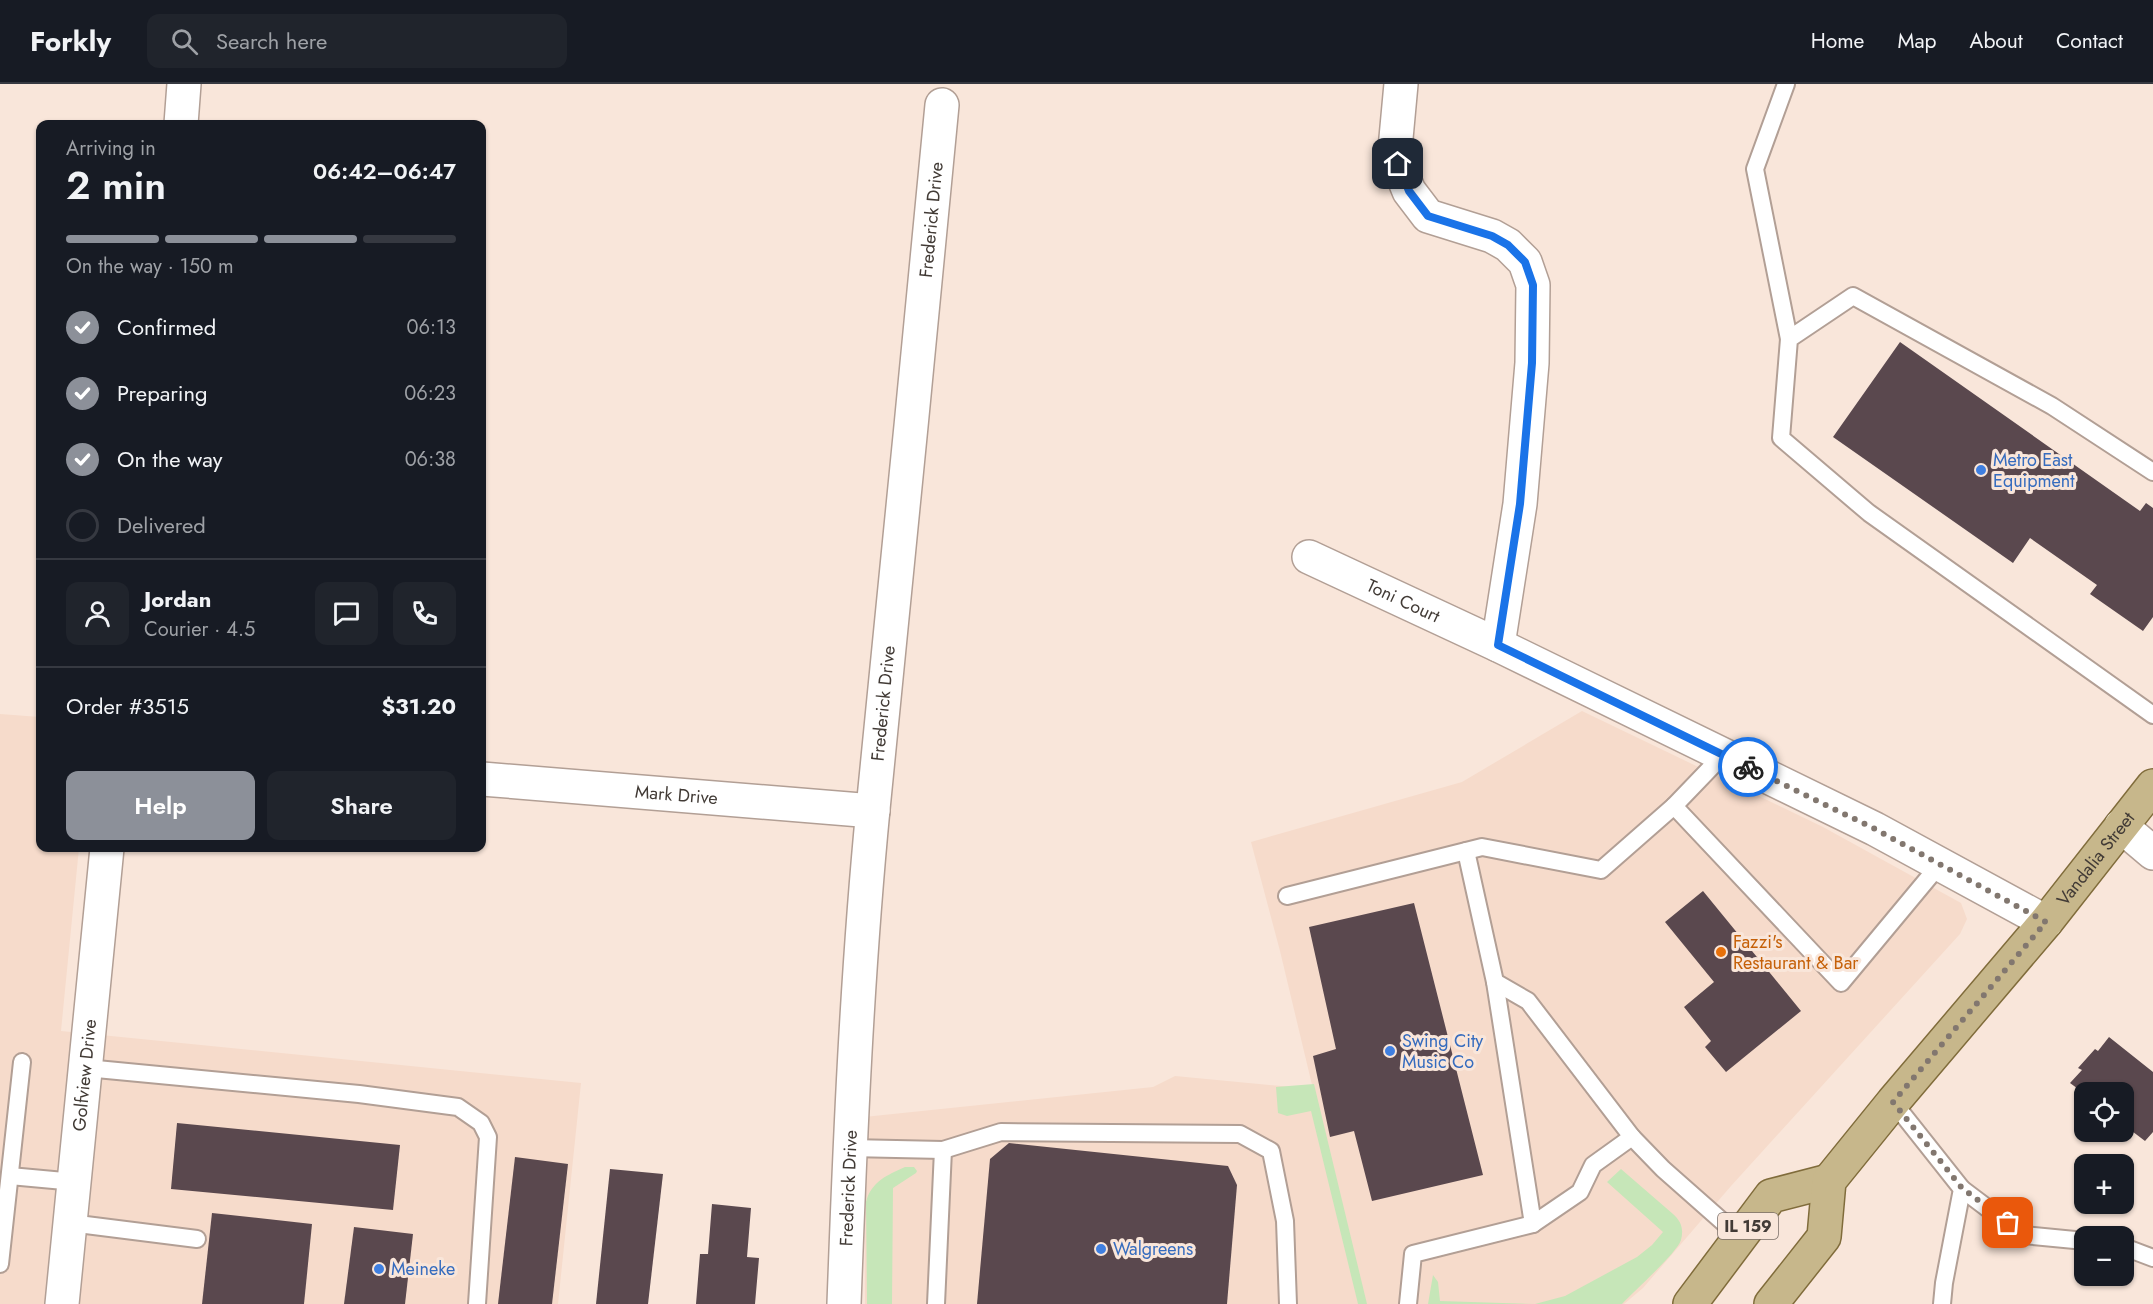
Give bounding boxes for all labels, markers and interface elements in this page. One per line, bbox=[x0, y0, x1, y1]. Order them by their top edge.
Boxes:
search box bbox=[147, 14, 567, 68]
text: Forkly bbox=[30, 21, 111, 62]
icon: search bbox=[168, 25, 201, 58]
text: Search here bbox=[216, 25, 327, 57]
text: Home bbox=[1811, 26, 1864, 56]
text: Map bbox=[1897, 26, 1937, 56]
text: About bbox=[1970, 26, 2023, 56]
text: Contact bbox=[2056, 26, 2123, 56]
text: Arriving in bbox=[66, 134, 156, 163]
pin bbox=[1372, 138, 1423, 189]
icon: home bbox=[1381, 147, 1414, 180]
text: 06:42–06:47 bbox=[313, 155, 456, 187]
text: 2 min bbox=[66, 157, 166, 214]
street label: Frederick Drive bbox=[913, 161, 950, 279]
text: On the way · 150 m bbox=[66, 252, 234, 281]
icon: check bbox=[66, 311, 99, 344]
text: Confirmed bbox=[117, 311, 216, 343]
text: 06:13 bbox=[407, 313, 456, 342]
icon: check bbox=[66, 377, 99, 410]
text: Preparing bbox=[117, 377, 208, 409]
text: 06:23 bbox=[404, 379, 456, 408]
icon: check bbox=[66, 443, 99, 476]
text: On the way bbox=[117, 443, 222, 475]
text: 06:38 bbox=[405, 445, 456, 474]
place label: Metro East Equipment bbox=[1993, 447, 2075, 494]
marker: Metro East Equipment bbox=[1974, 463, 1988, 477]
text: Delivered bbox=[117, 509, 206, 541]
street label: Toni Court bbox=[1362, 573, 1445, 629]
button: person bbox=[66, 582, 129, 645]
button: chat bbox=[315, 582, 378, 645]
button: phone bbox=[393, 582, 456, 645]
text: Jordan bbox=[144, 583, 211, 615]
text: Courier · 4.5 bbox=[144, 615, 255, 644]
street label: Frederick Drive bbox=[865, 644, 902, 762]
text: Order #3515 bbox=[66, 690, 189, 722]
text: $31.20 bbox=[381, 690, 456, 722]
courier bbox=[1718, 737, 1778, 797]
icon: bike bbox=[1732, 751, 1765, 784]
button: Help bbox=[66, 771, 255, 840]
button: Share bbox=[267, 771, 456, 840]
street label: Mark Drive bbox=[634, 779, 719, 811]
street label: Vandalia Street bbox=[2051, 806, 2141, 911]
place label: Fazzi's Restaurant & Bar bbox=[1733, 929, 1859, 976]
marker: Fazzi's Restaurant & Bar bbox=[1714, 945, 1728, 959]
street label: Golfview Drive bbox=[66, 1018, 103, 1132]
place label: Swing City Music Co bbox=[1402, 1028, 1483, 1075]
marker: Swing City Music Co bbox=[1383, 1044, 1397, 1058]
map controls bbox=[2074, 1082, 2134, 1286]
button: locate bbox=[2074, 1082, 2134, 1142]
street label: Frederick Drive bbox=[833, 1129, 864, 1247]
button: + bbox=[2074, 1154, 2134, 1214]
pin bbox=[1982, 1197, 2033, 1248]
icon: bag bbox=[1991, 1206, 2024, 1239]
road number: IL 159 bbox=[1718, 1213, 1778, 1239]
button: − bbox=[2074, 1226, 2134, 1286]
place label: Walgreens bbox=[1113, 1236, 1193, 1262]
marker: Walgreens bbox=[1094, 1242, 1108, 1256]
place label: Meineke bbox=[391, 1256, 455, 1282]
marker: Meineke bbox=[372, 1262, 386, 1276]

